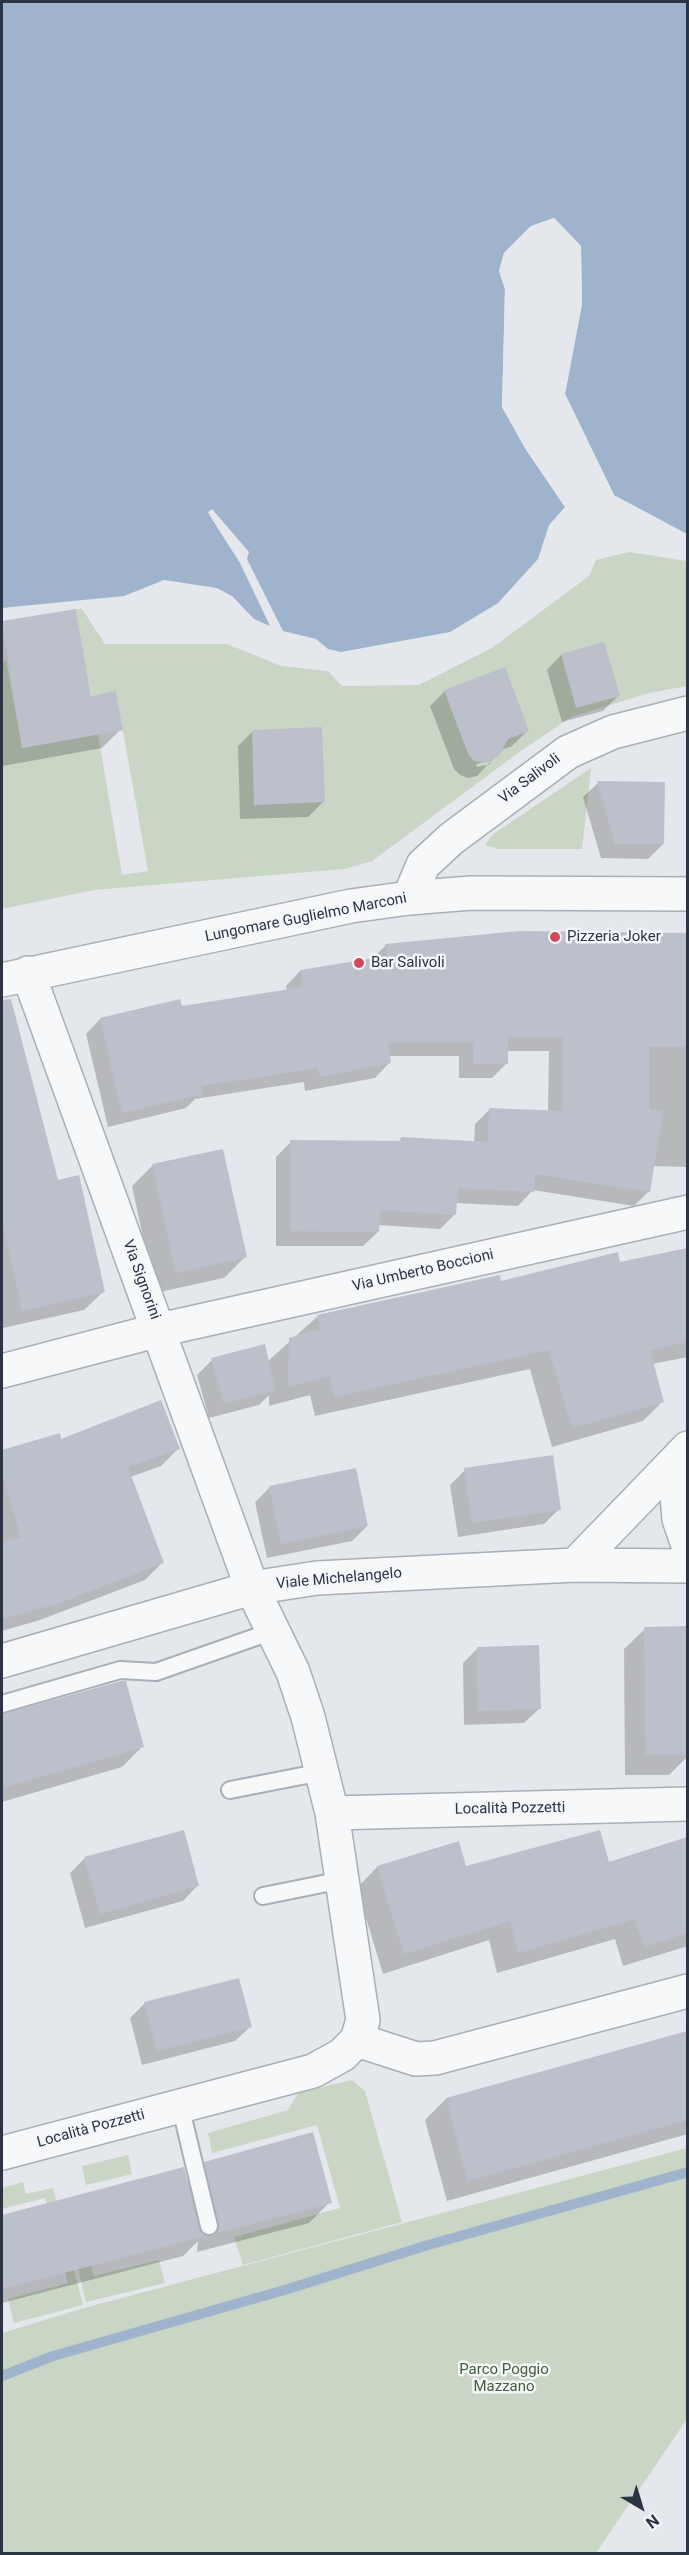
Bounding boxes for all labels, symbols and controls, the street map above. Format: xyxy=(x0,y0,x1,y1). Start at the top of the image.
street label: Via Salivoli xyxy=(496,750,564,808)
street label: Lungomare Guglielmo Marconi xyxy=(204,890,408,946)
place label: Pizzeria Joker xyxy=(567,928,661,946)
marker: Pizzeria Joker xyxy=(548,930,562,944)
place label: Bar Salivoli xyxy=(371,954,445,972)
marker: Bar Salivoli xyxy=(352,956,366,970)
street label: Via Signorini xyxy=(118,1238,164,1322)
street label: Via Umberto Boccioni xyxy=(351,1246,495,1296)
street label: Viale Michelangelo xyxy=(275,1565,403,1593)
street label: Località Pozzetti xyxy=(454,1799,566,1819)
street label: Località Pozzetti xyxy=(35,2106,147,2152)
park label: Parco Poggio Mazzano xyxy=(459,2361,549,2396)
north arrow xyxy=(611,2477,671,2537)
text: N xyxy=(642,2511,663,2533)

